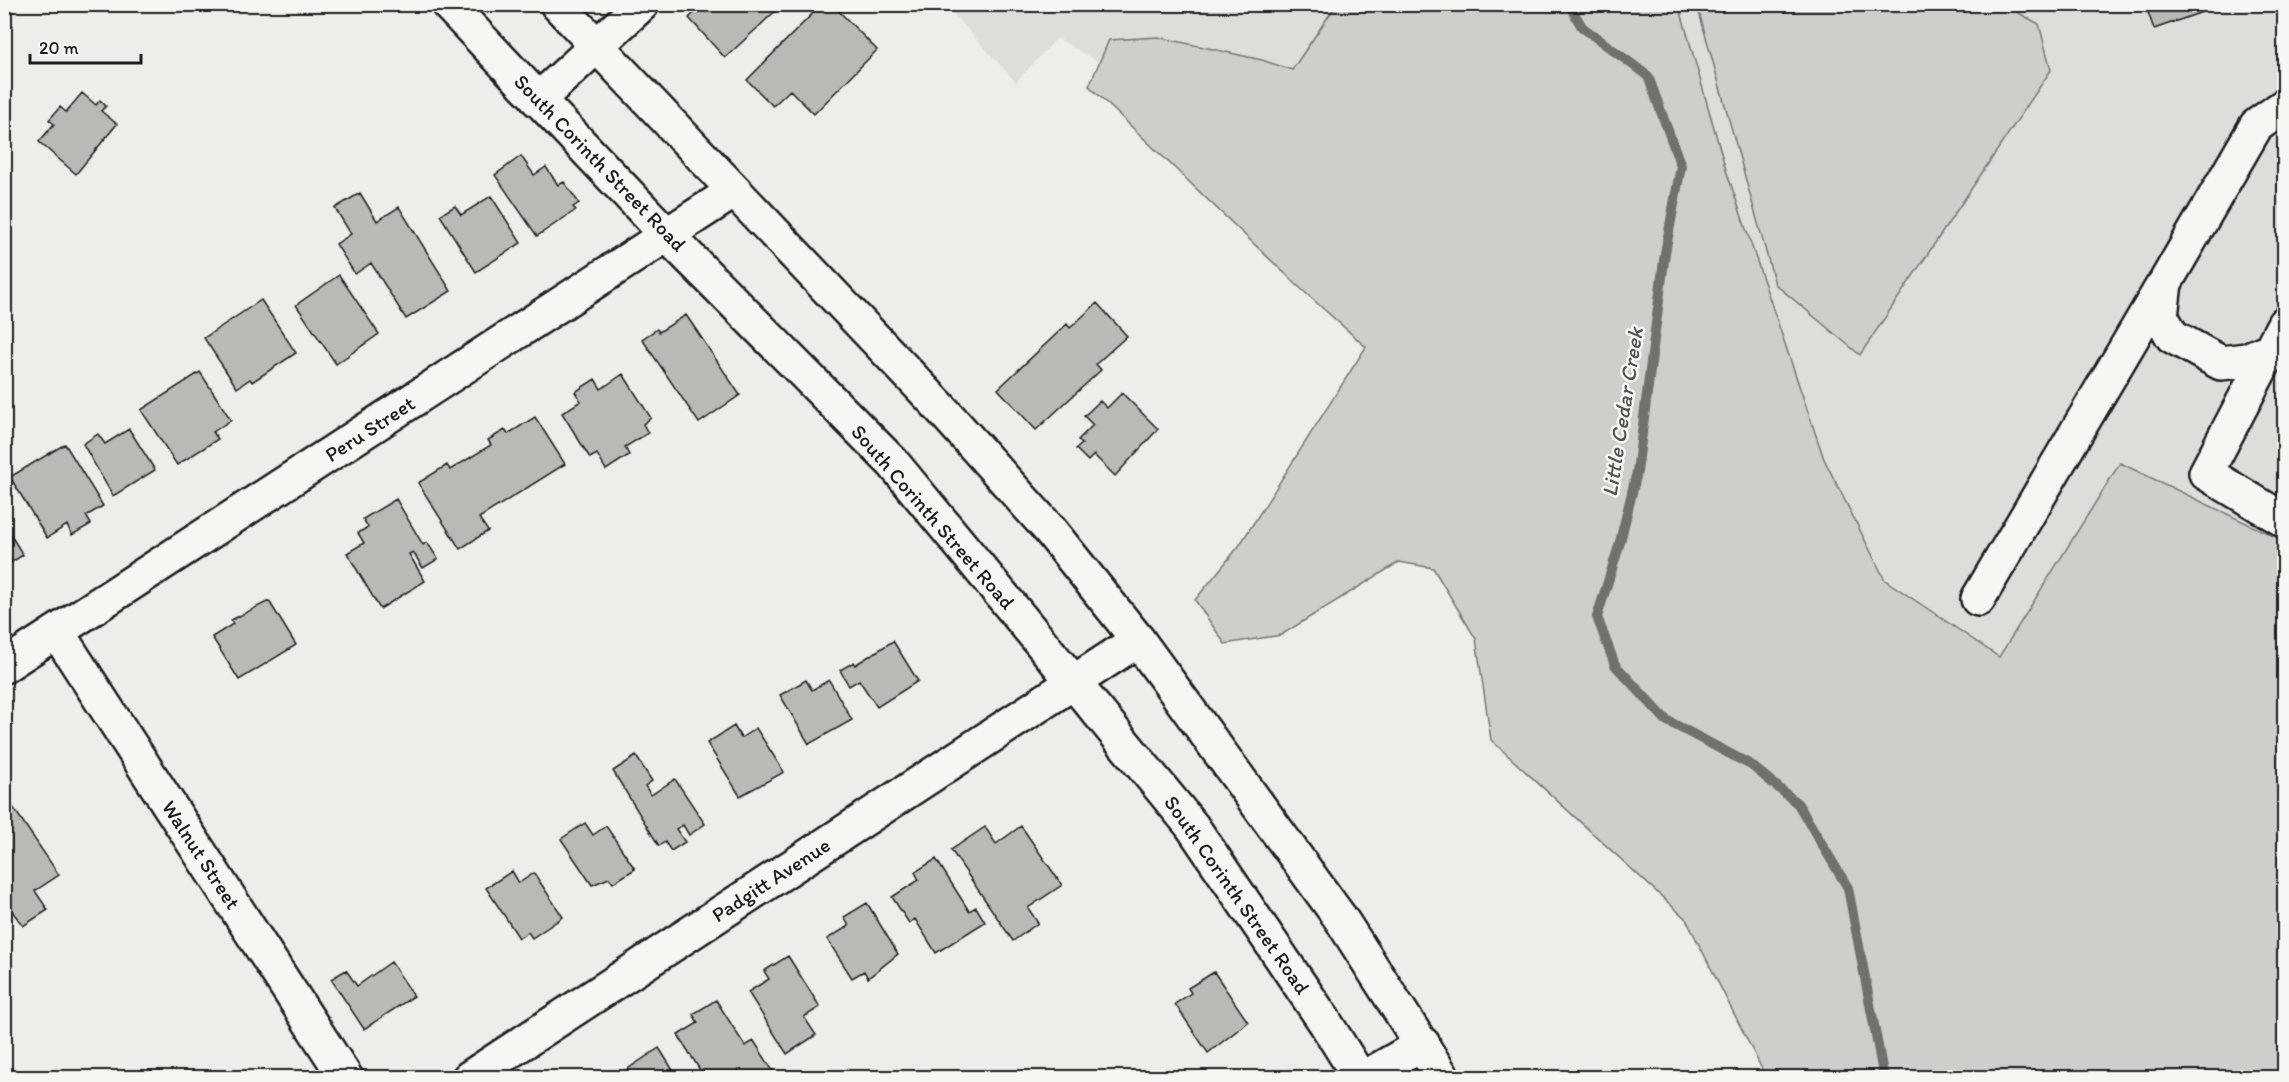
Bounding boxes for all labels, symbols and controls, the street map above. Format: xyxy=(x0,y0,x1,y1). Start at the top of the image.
scale bar xyxy=(30,27,141,65)
text: 20 m xyxy=(39,37,79,59)
street label: South Corinth Street Road xyxy=(509,69,692,257)
water label: Little Cedar Creek xyxy=(1596,324,1649,499)
street label: Peru Street xyxy=(320,390,419,467)
street label: South Corinth Street Road xyxy=(846,419,1021,615)
street label: South Corinth Street Road xyxy=(1159,790,1316,999)
street label: Walnut Street xyxy=(157,795,246,914)
street label: Padgitt Avenue xyxy=(707,832,835,927)

